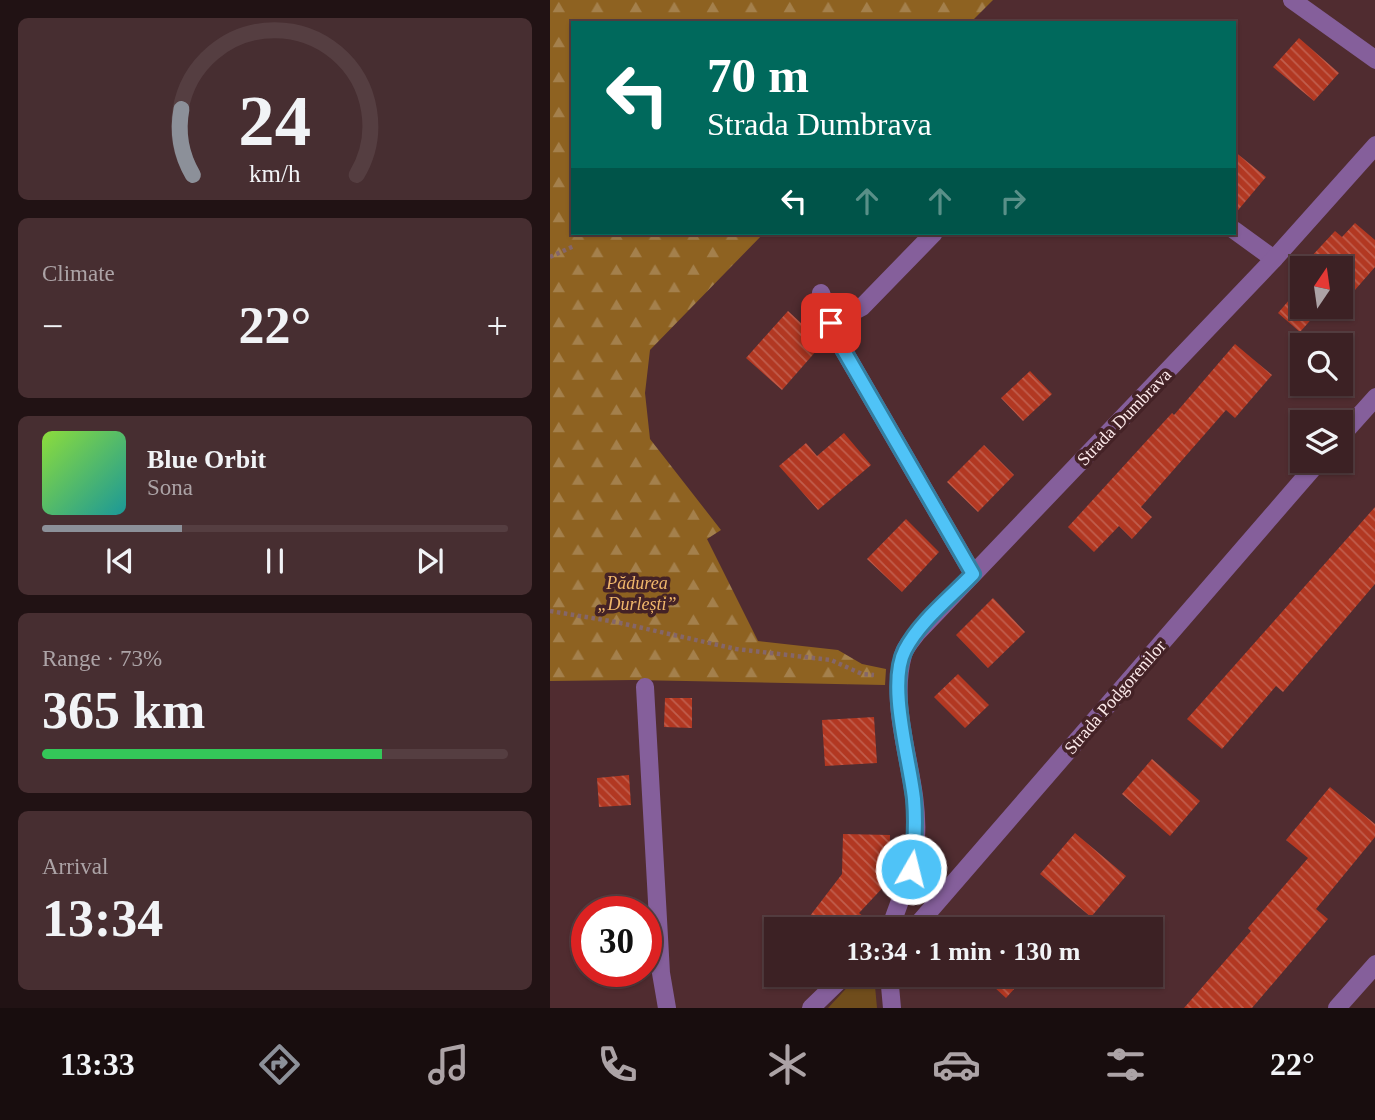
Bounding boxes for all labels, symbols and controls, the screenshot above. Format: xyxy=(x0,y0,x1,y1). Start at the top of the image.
text: 70 m xyxy=(707,48,809,103)
icon: left xyxy=(592,49,683,140)
text: 24 xyxy=(239,80,311,161)
text: Strada Dumbrava xyxy=(707,106,932,142)
text: km/h xyxy=(249,160,301,187)
icon: left xyxy=(775,182,813,220)
icon: ahead xyxy=(848,182,886,220)
icon: ahead xyxy=(921,182,959,220)
icon: right xyxy=(994,182,1032,220)
north arrow xyxy=(1290,256,1353,318)
map controls xyxy=(1290,256,1353,473)
text: Climate xyxy=(42,261,115,286)
pin xyxy=(801,293,861,353)
text: 22° xyxy=(239,297,311,354)
icon: arrive xyxy=(812,304,850,342)
text: − xyxy=(42,305,63,347)
text: + xyxy=(487,305,508,347)
button: search xyxy=(1290,333,1353,396)
street label: Strada Dumbrava xyxy=(1073,365,1175,469)
button: layers xyxy=(1290,410,1353,473)
text: Blue Orbit xyxy=(147,445,266,474)
text: Sona xyxy=(147,475,193,500)
icon: previous xyxy=(101,542,139,580)
icon: pause xyxy=(256,542,294,580)
icon: next xyxy=(411,542,449,580)
park label: Pădurea „Durlești” xyxy=(597,573,677,614)
street label: Strada Podgorenilor xyxy=(1060,636,1170,758)
text: Range · 73% xyxy=(42,646,162,671)
text: 365 km xyxy=(42,682,205,739)
position arrow xyxy=(874,832,948,906)
text: Arrival xyxy=(42,854,108,879)
text: 13:34 xyxy=(42,890,163,947)
speed limit sign: 30 xyxy=(571,896,662,987)
text: 13:34 · 1 min · 130 m xyxy=(847,937,1081,966)
icon: directions xyxy=(255,1040,304,1089)
icon: music xyxy=(424,1040,473,1089)
icon: phone xyxy=(593,1040,642,1089)
icon: climate xyxy=(763,1040,812,1089)
icon: car xyxy=(932,1040,981,1089)
icon: filters xyxy=(1101,1040,1150,1089)
text: 13:33 xyxy=(60,1046,135,1082)
text: 22° xyxy=(1270,1046,1315,1082)

